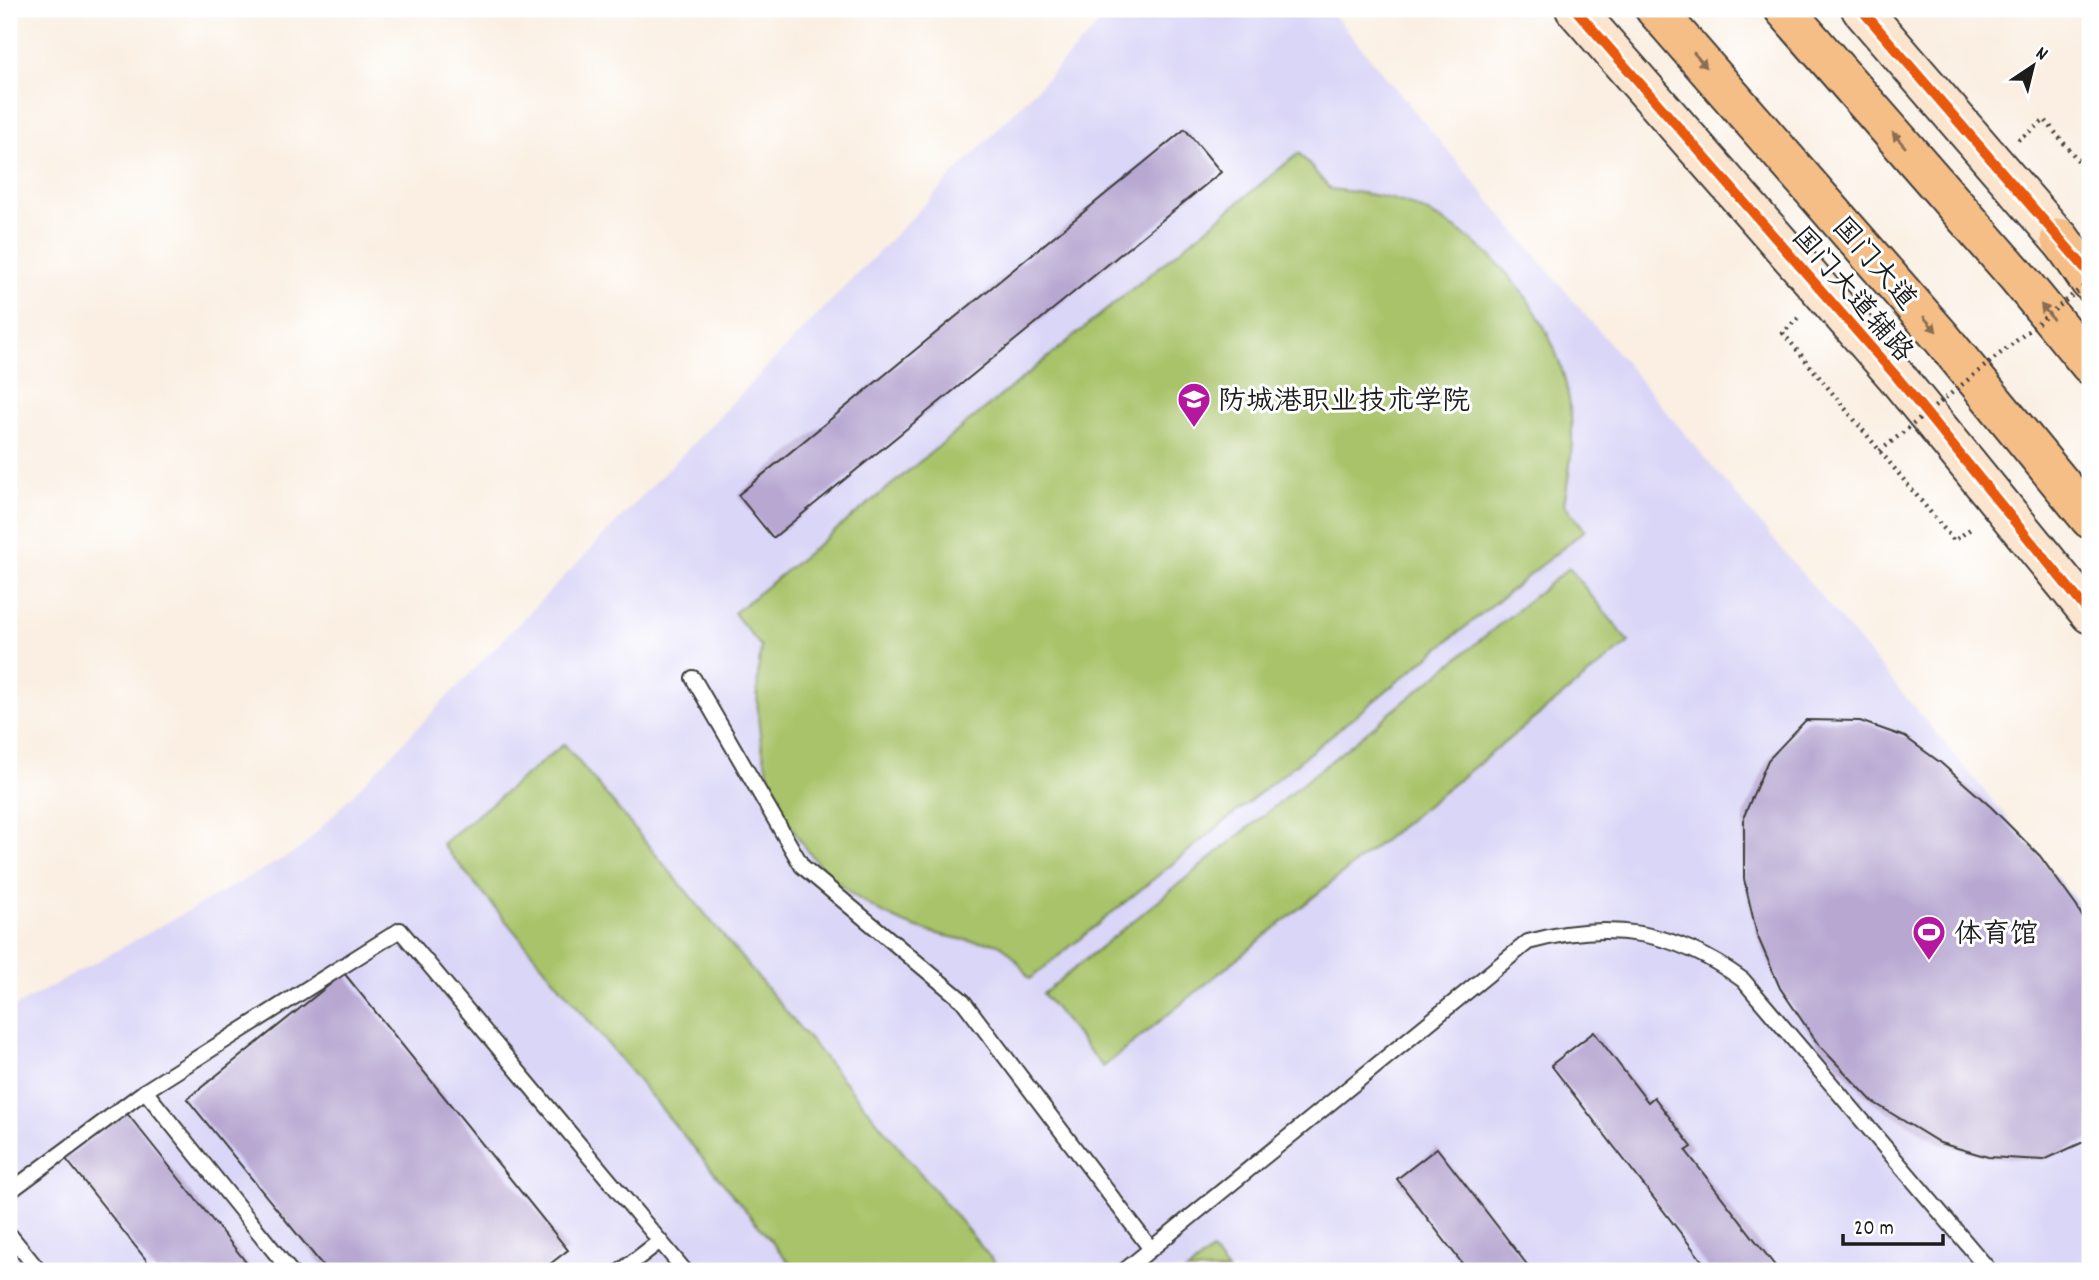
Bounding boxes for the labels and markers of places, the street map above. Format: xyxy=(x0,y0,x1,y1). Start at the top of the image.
school or university icon: 防城港职业技术学院 xyxy=(1175,380,1213,429)
place label: 防城港职业技术学院 xyxy=(1218,384,1470,424)
sports icon: 体育馆 xyxy=(1910,913,1948,962)
place label: 体育馆 xyxy=(1954,917,2038,957)

